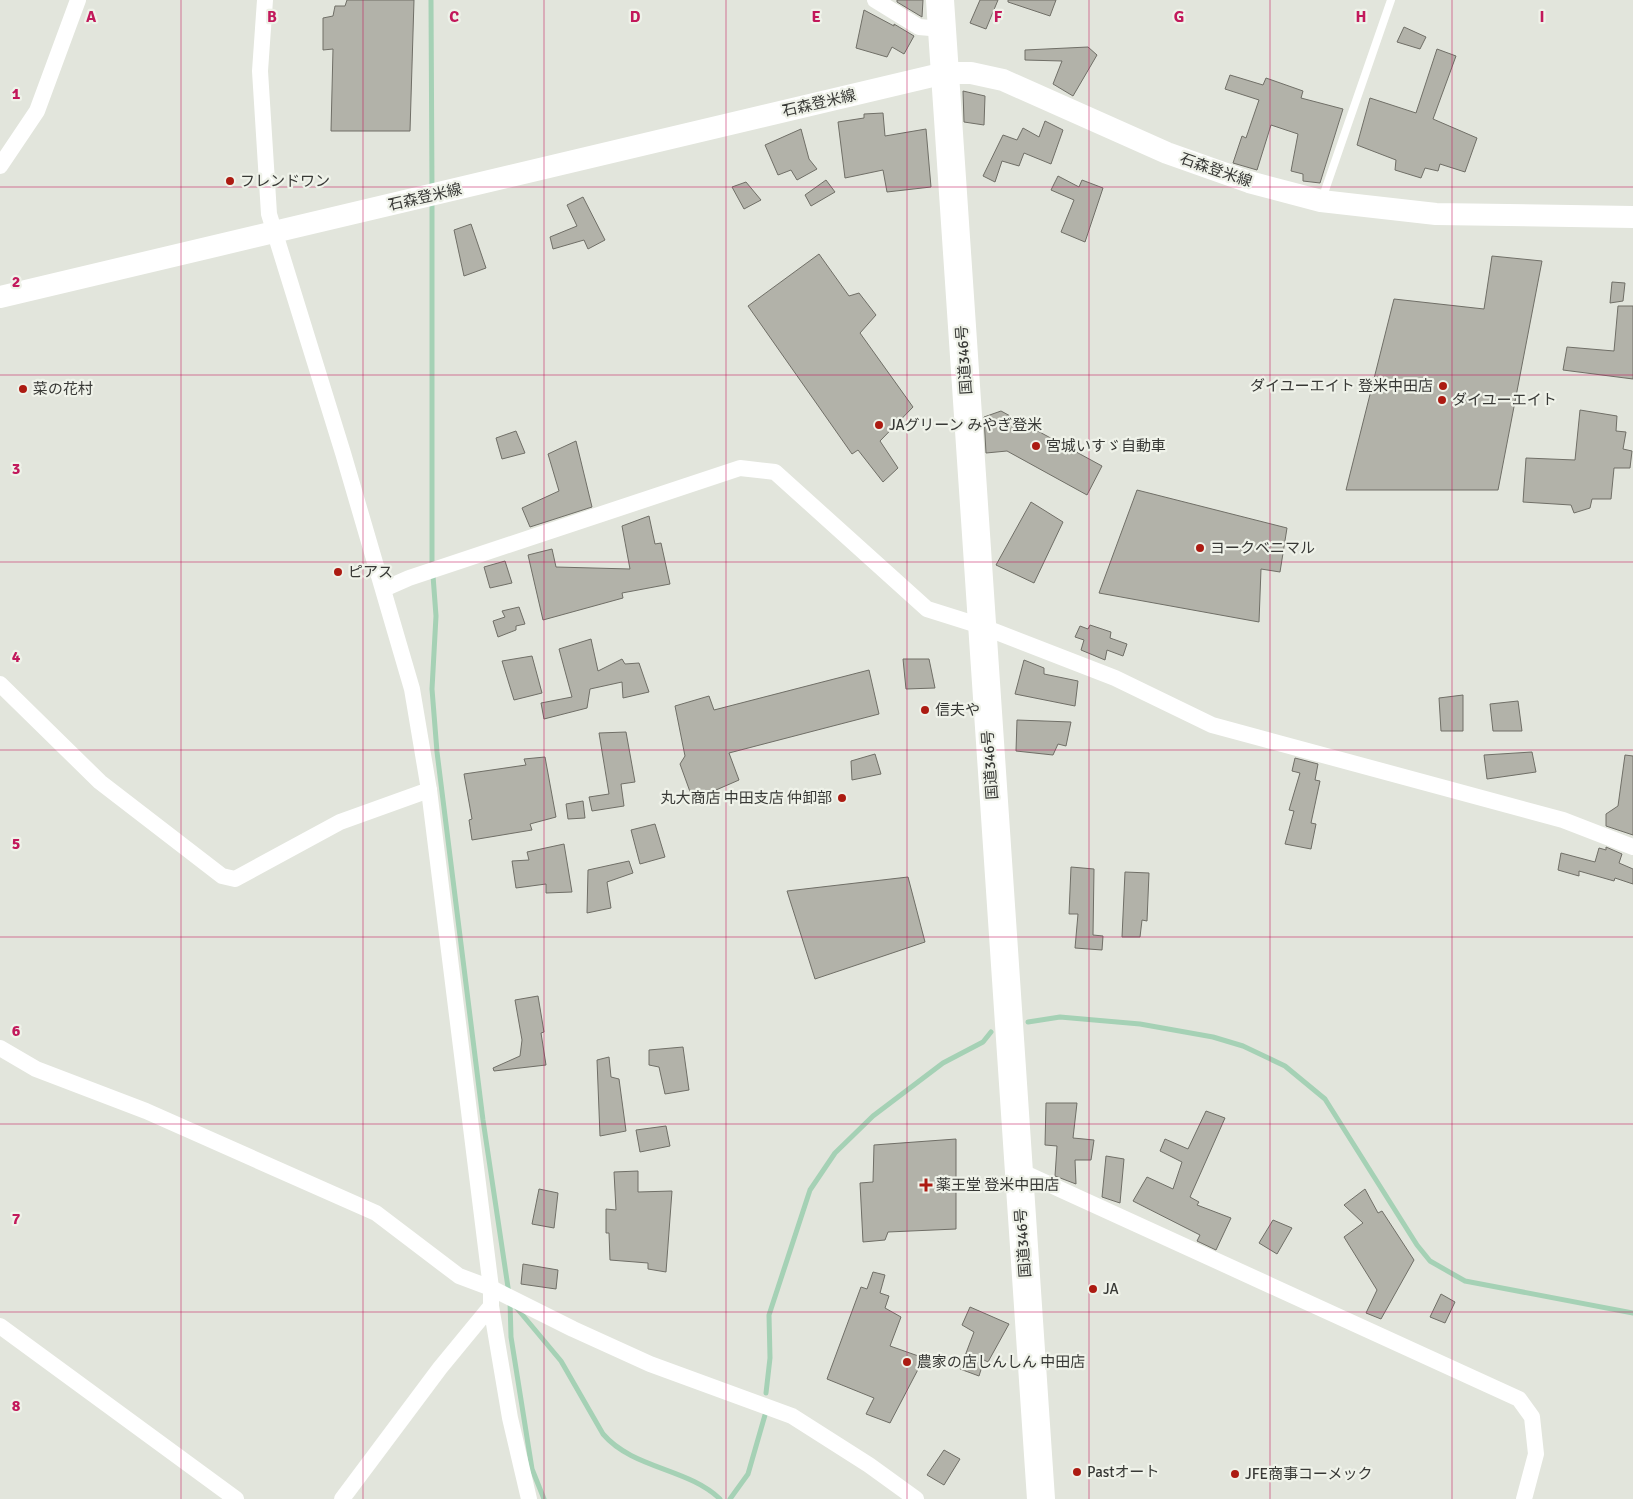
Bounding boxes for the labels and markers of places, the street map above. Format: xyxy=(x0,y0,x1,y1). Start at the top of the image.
place label: フレンドワン xyxy=(240,172,330,190)
marker: フレンドワン xyxy=(224,175,236,187)
place label: ダイユーエイト 登米中田店 xyxy=(1250,377,1433,395)
place label: 菜の花村 xyxy=(33,380,93,398)
marker: ダイユーエイト 登米中田店 xyxy=(1437,380,1449,392)
marker: 菜の花村 xyxy=(17,383,29,395)
place label: ダイユーエイト xyxy=(1452,391,1557,409)
marker: ダイユーエイト xyxy=(1436,394,1448,406)
place label: JAグリーン みやぎ登米 xyxy=(889,416,1042,434)
marker: JAグリーン みやぎ登米 xyxy=(873,419,885,431)
place label: 宮城いすゞ自動車 xyxy=(1046,437,1166,455)
marker: 宮城いすゞ自動車 xyxy=(1030,440,1042,452)
place label: ヨークベニマル xyxy=(1210,539,1315,557)
marker: ヨークベニマル xyxy=(1194,542,1206,554)
place label: ピアス xyxy=(348,563,393,581)
marker: ピアス xyxy=(332,566,344,578)
place label: 信夫や xyxy=(935,701,980,719)
marker: 信夫や xyxy=(919,704,931,716)
place label: 丸大商店 中田支店 仲卸部 xyxy=(660,789,832,807)
marker: 丸大商店 中田支店 仲卸部 xyxy=(836,792,848,804)
place label: 薬王堂 登米中田店 xyxy=(936,1176,1059,1194)
marker: 薬王堂 登米中田店 xyxy=(920,1179,932,1191)
place label: JA xyxy=(1103,1280,1119,1298)
marker: JA xyxy=(1087,1283,1099,1295)
place label: 農家の店しんしん 中田店 xyxy=(917,1353,1085,1371)
marker: 農家の店しんしん 中田店 xyxy=(901,1356,913,1368)
place label: Pastオート xyxy=(1087,1463,1160,1481)
place label: JFE商事コーメック xyxy=(1245,1465,1372,1483)
marker: Pastオート xyxy=(1071,1466,1083,1478)
marker: JFE商事コーメック xyxy=(1229,1468,1241,1480)

